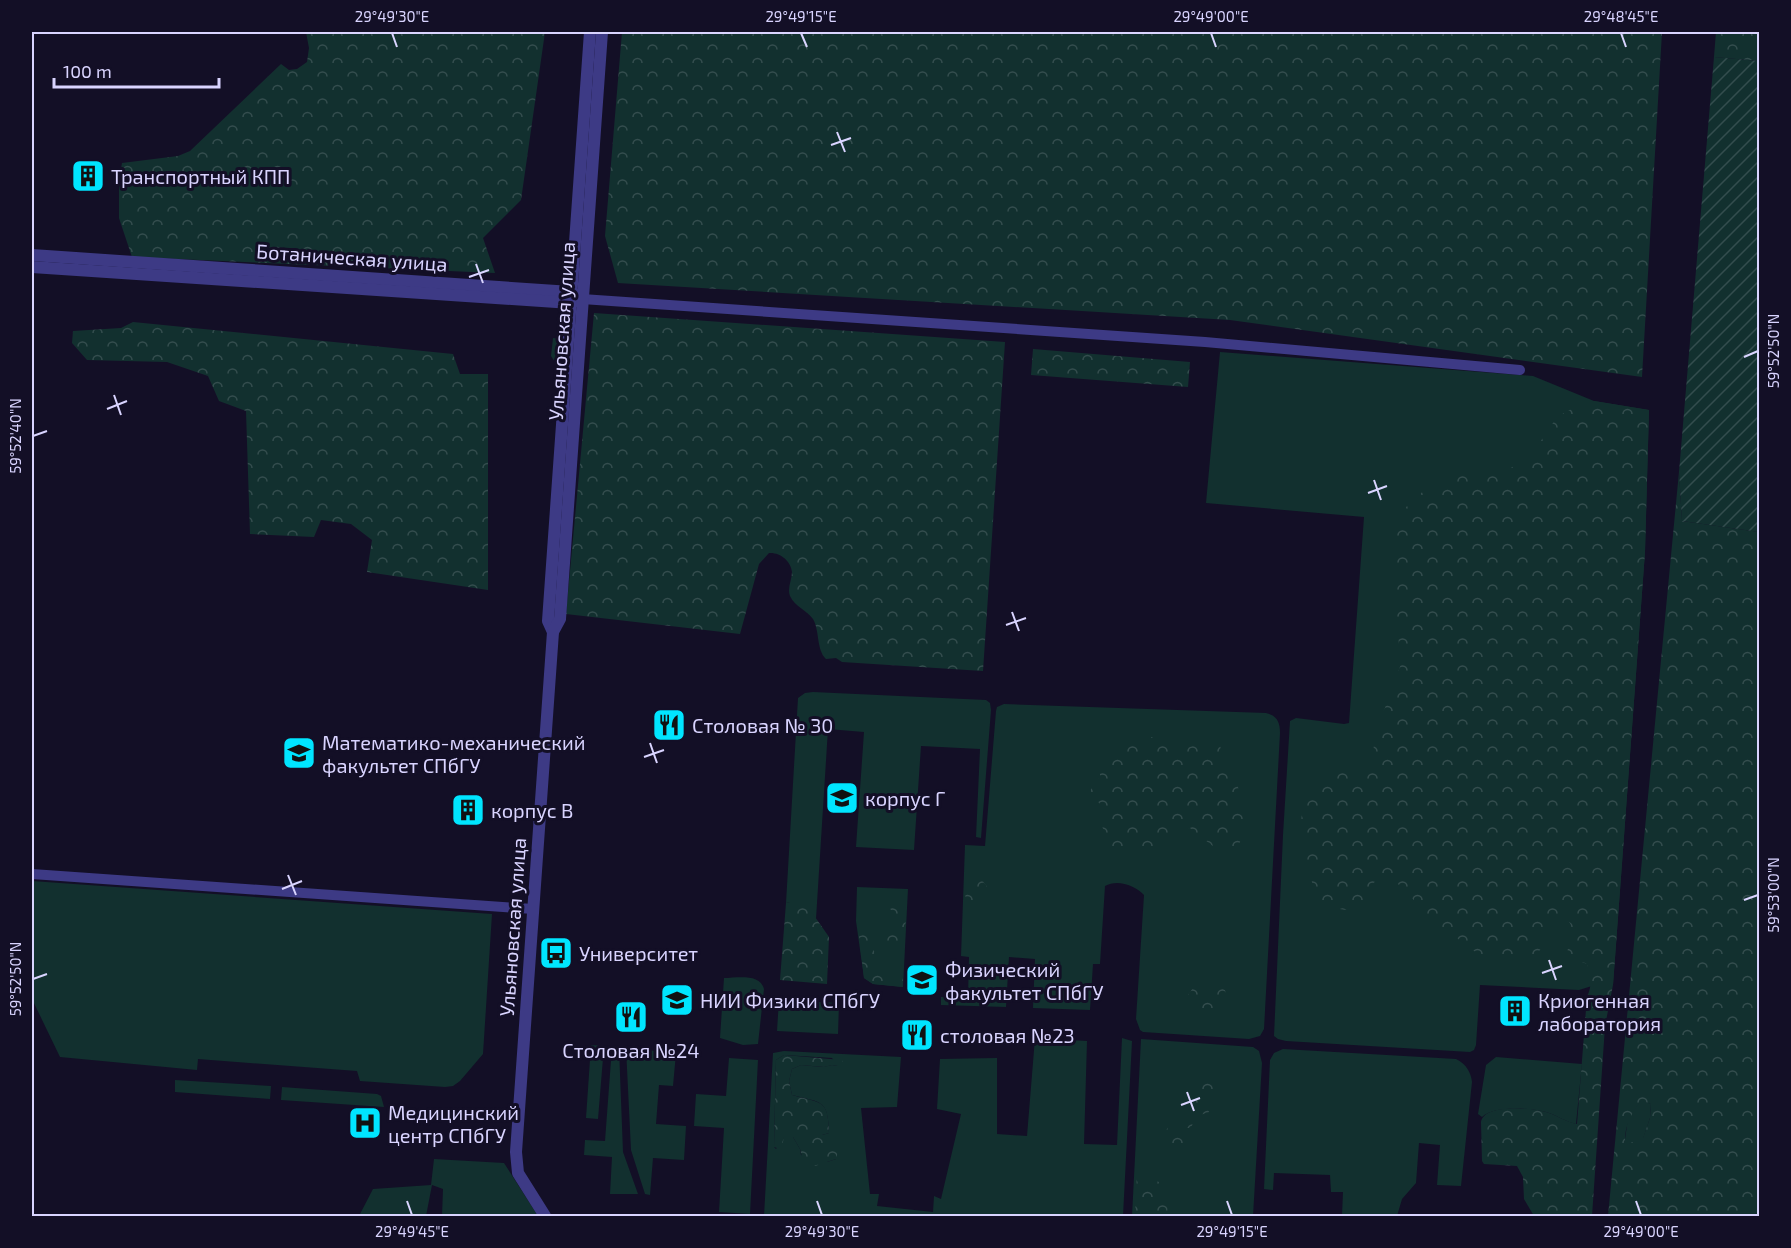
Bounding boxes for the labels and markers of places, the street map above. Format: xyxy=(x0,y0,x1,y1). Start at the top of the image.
building icon: Транспортный КПП xyxy=(70,158,106,194)
place label: Транспортный КПП xyxy=(111,164,290,188)
restaurant icon: Столовая № 30 xyxy=(651,707,687,743)
place label: Столовая № 30 xyxy=(692,713,833,737)
place label: Математико-механический факультет СПбГУ xyxy=(322,730,586,778)
school or university icon: Математико-механический факультет СПбГУ xyxy=(281,735,317,771)
school or university icon: корпус Г xyxy=(824,780,860,816)
place label: корпус Г xyxy=(865,786,945,811)
building icon: корпус В xyxy=(450,792,486,828)
place label: корпус В xyxy=(491,798,573,823)
bus stop icon: Университет xyxy=(538,935,574,971)
place label: Университет xyxy=(579,941,698,965)
place label: Физический факультет СПбГУ xyxy=(945,957,1104,1005)
school or university icon: Физический факультет СПбГУ xyxy=(904,962,940,998)
school or university icon: НИИ Физики СПбГУ xyxy=(659,982,695,1018)
place label: НИИ Физики СПбГУ xyxy=(700,988,881,1012)
place label: Криогенная лаборатория xyxy=(1538,988,1661,1035)
building icon: Криогенная лаборатория xyxy=(1497,993,1533,1029)
restaurant icon: Столовая №24 xyxy=(613,999,649,1035)
restaurant icon: столовая №23 xyxy=(899,1017,935,1053)
place label: столовая №23 xyxy=(940,1023,1075,1047)
place label: Столовая №24 xyxy=(562,1038,700,1062)
place label: Медицинский центр СПбГУ xyxy=(388,1100,519,1147)
hospital icon: Медицинский центр СПбГУ xyxy=(347,1105,383,1141)

